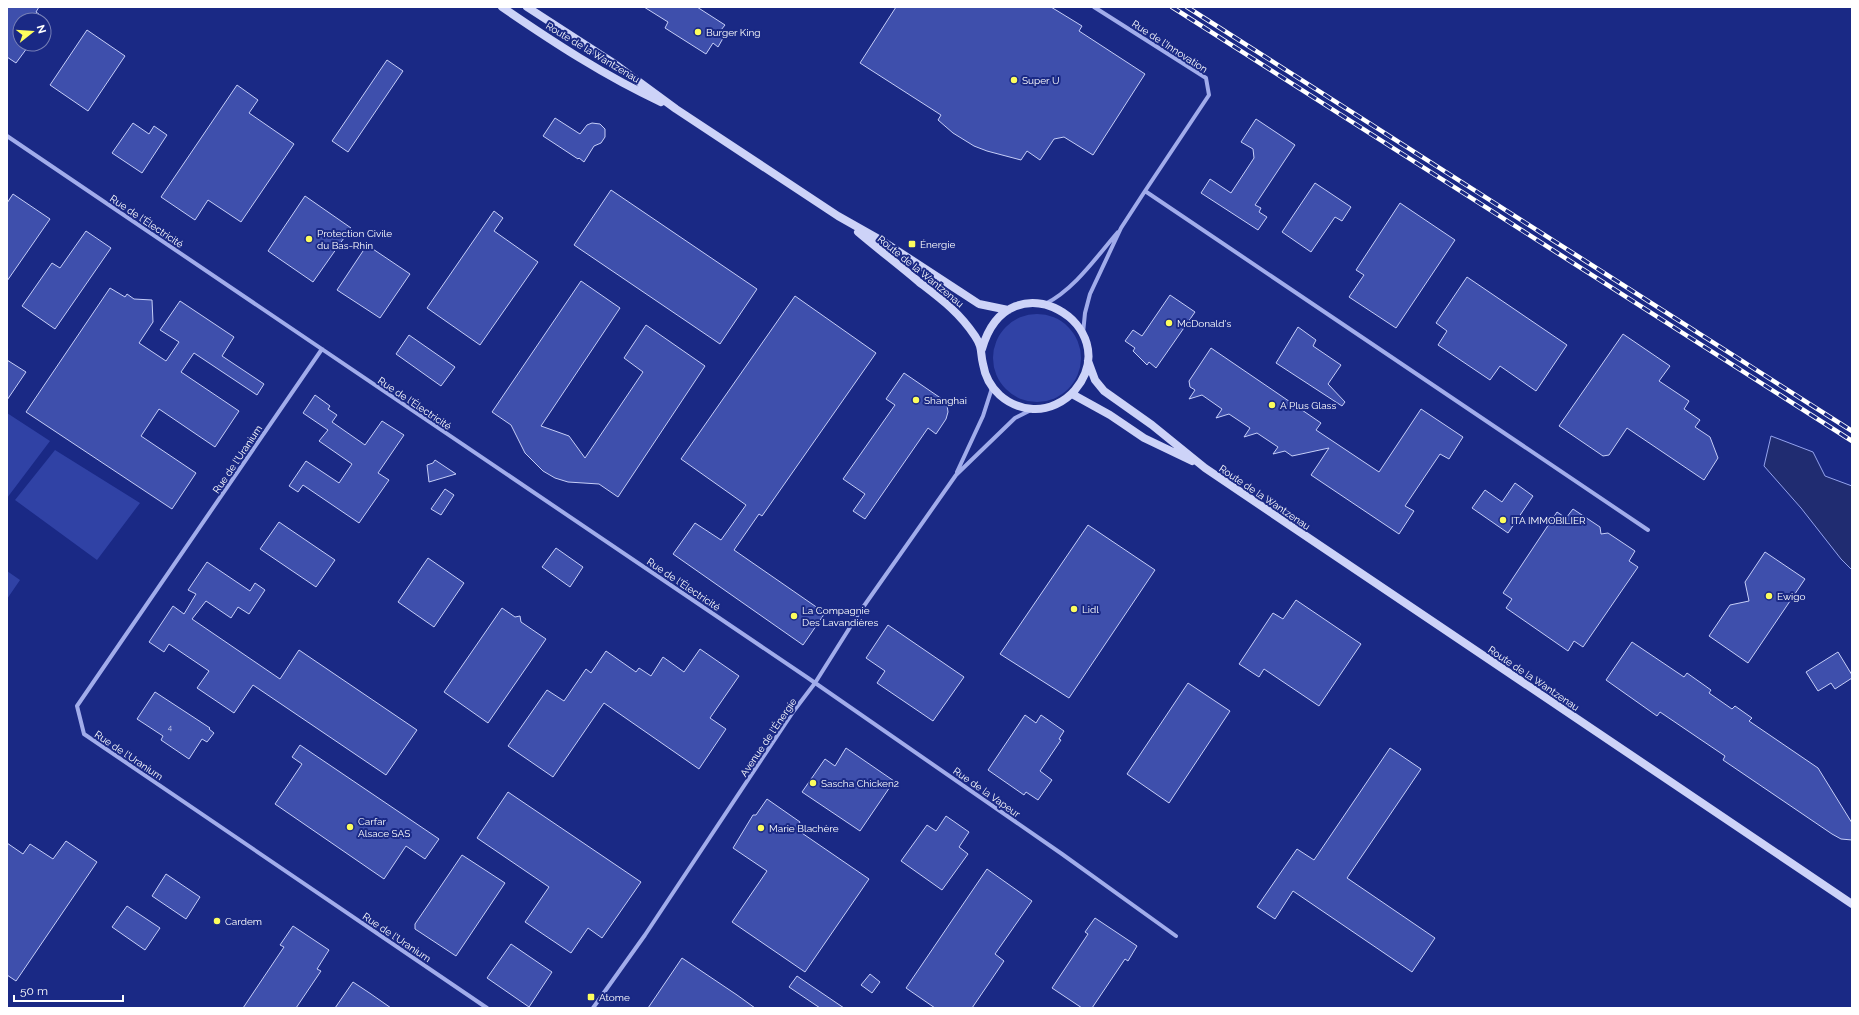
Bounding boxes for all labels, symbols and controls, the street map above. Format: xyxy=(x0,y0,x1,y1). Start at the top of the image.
north arrow xyxy=(12,12,52,52)
street label: Rue de l'Innovation xyxy=(1130,18,1210,75)
street label: Route de la Wantzenau xyxy=(544,20,642,85)
text: N xyxy=(34,23,49,35)
marker: Burger King xyxy=(693,27,703,37)
place label: Burger King xyxy=(706,27,760,38)
marker: Super U xyxy=(1009,75,1019,85)
place label: Super U xyxy=(1022,75,1059,86)
street label: Rue de l'Électricité xyxy=(108,193,186,250)
place label: Protection Civile du Bas-Rhin xyxy=(317,228,392,251)
street label: Route de la Wantzenau xyxy=(876,233,966,309)
marker: Protection Civile du Bas-Rhin xyxy=(304,234,314,244)
marker: Énergie xyxy=(907,239,917,249)
place label: Énergie xyxy=(920,239,955,250)
marker: McDonald's xyxy=(1164,318,1174,328)
place label: McDonald's xyxy=(1177,318,1231,329)
street label: Rue de l'Électricité xyxy=(376,375,454,432)
marker: Shanghai xyxy=(911,395,921,405)
place label: Shanghai xyxy=(924,395,967,406)
marker: A Plus Glass xyxy=(1267,400,1277,410)
place label: A Plus Glass xyxy=(1280,400,1336,411)
street label: Rue de l'Uranium xyxy=(211,423,264,495)
street label: Route de la Wantzenau xyxy=(1217,463,1312,532)
marker: ITA IMMOBILIER xyxy=(1498,515,1508,525)
place label: ITA IMMOBILIER xyxy=(1511,515,1586,526)
street label: Rue de l'Électricité xyxy=(645,556,723,613)
marker: Ewigo xyxy=(1764,591,1774,601)
place label: Ewigo xyxy=(1777,591,1805,602)
marker: Lidl xyxy=(1069,604,1079,614)
place label: Lidl xyxy=(1082,604,1099,615)
place label: La Compagnie Des Lavandières xyxy=(802,605,878,628)
marker: La Compagnie Des Lavandières xyxy=(789,611,799,621)
street label: Route de la Wantzenau xyxy=(1486,644,1581,713)
street label: Avenue de l'Énergie xyxy=(738,696,799,779)
house number: 4 xyxy=(168,722,173,732)
street label: Rue de l'Uranium xyxy=(93,729,165,782)
street label: Rue de la Vapeur xyxy=(951,765,1023,820)
marker: Sascha Chicken2 xyxy=(808,778,818,788)
place label: Sascha Chicken2 xyxy=(821,778,899,789)
place label: Carfar Alsace SAS xyxy=(358,816,410,839)
marker: Carfar Alsace SAS xyxy=(345,822,355,832)
marker: Marie Blachère xyxy=(756,823,766,833)
place label: Marie Blachère xyxy=(769,823,839,834)
street label: Rue de l'Uranium xyxy=(361,911,433,964)
marker: Cardem xyxy=(212,916,222,926)
place label: Cardem xyxy=(225,916,262,927)
scale bar xyxy=(14,977,123,1003)
text: 50 m xyxy=(20,984,48,998)
marker: Atome xyxy=(586,992,596,1002)
place label: Atome xyxy=(599,992,630,1003)

